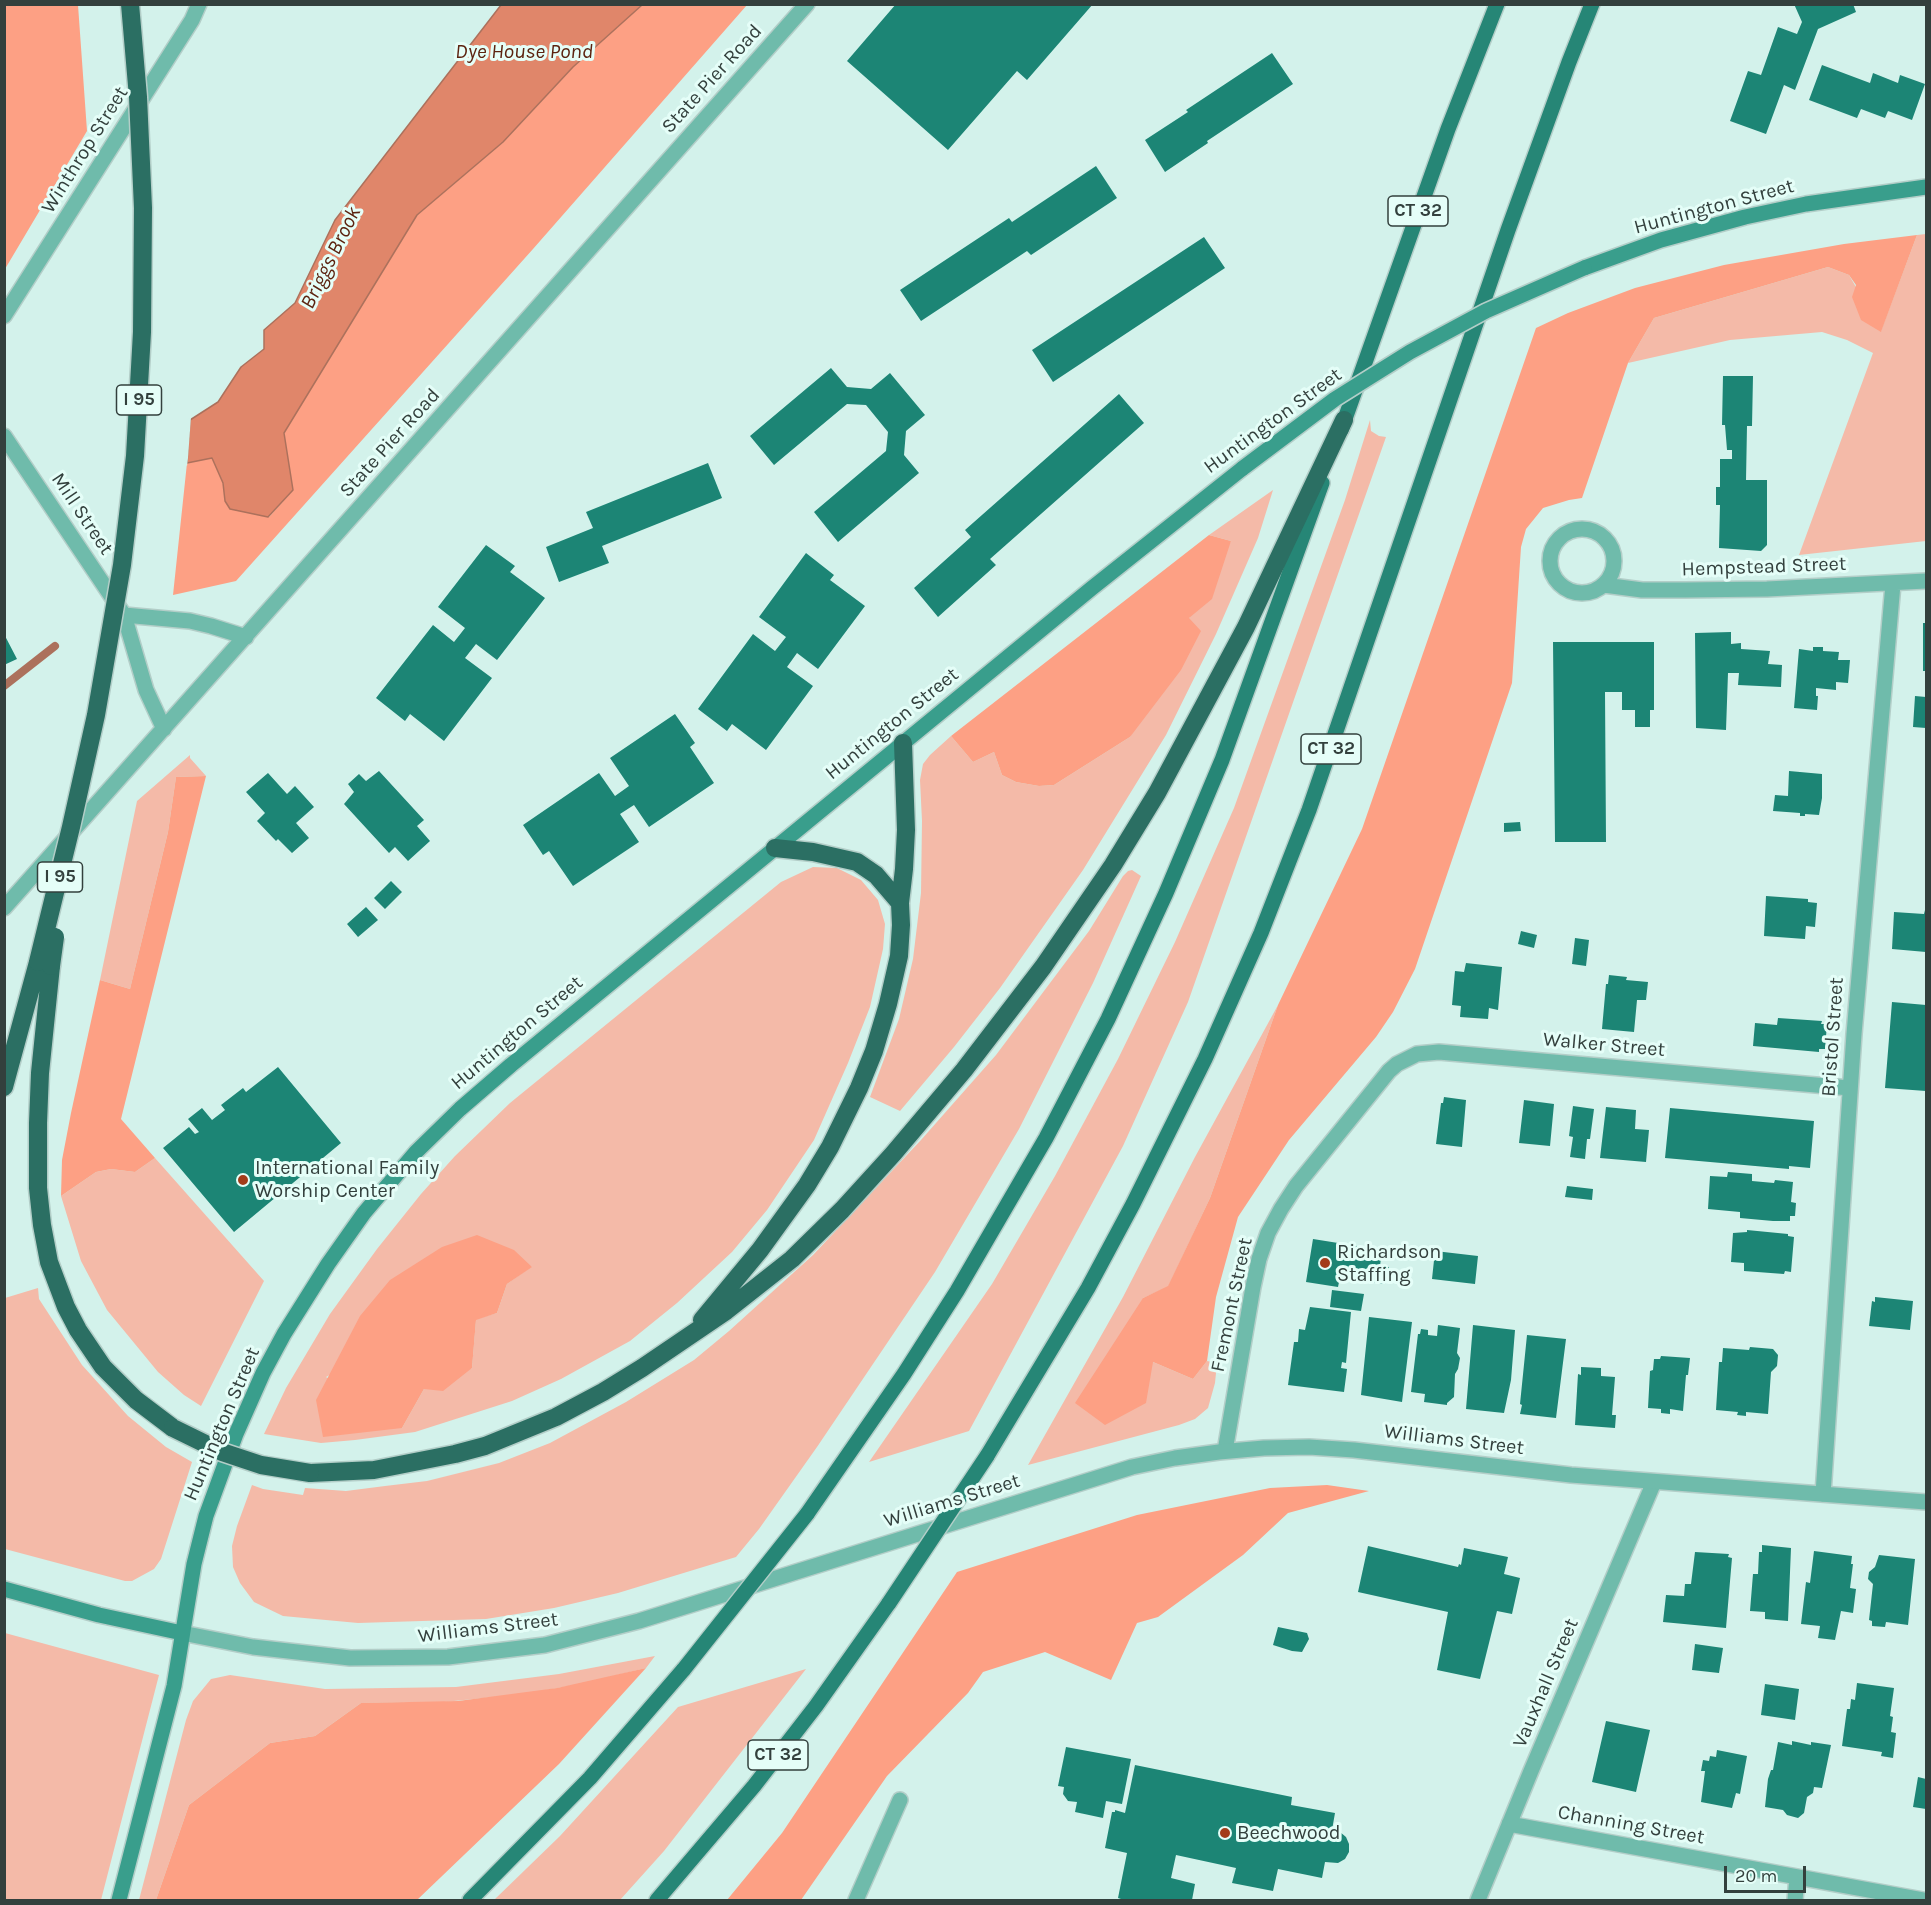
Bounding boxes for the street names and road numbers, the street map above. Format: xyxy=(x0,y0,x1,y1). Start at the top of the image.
street label: State Pier Road xyxy=(657,20,767,138)
street label: Winthrop Street xyxy=(36,82,134,218)
street label: Huntington Street xyxy=(1631,174,1797,240)
road number: CT 32 xyxy=(1388,196,1448,226)
street label: Huntington Street xyxy=(1199,363,1347,479)
street label: State Pier Road xyxy=(335,384,445,502)
road number: I 95 xyxy=(116,385,162,415)
street label: Mill Street xyxy=(46,468,118,560)
street label: Hempstead Street xyxy=(1681,552,1847,582)
street label: Huntington Street xyxy=(821,663,963,785)
road number: CT 32 xyxy=(1301,734,1361,764)
road number: I 95 xyxy=(38,862,82,892)
street label: Huntington Street xyxy=(446,971,588,1095)
street label: Bristol Street xyxy=(1817,976,1849,1098)
street label: Walker Street xyxy=(1542,1028,1666,1062)
street label: Fremont Street xyxy=(1206,1236,1258,1374)
street label: Huntington Street xyxy=(179,1344,265,1504)
street label: Williams Street xyxy=(1383,1420,1525,1460)
street label: Williams Street xyxy=(881,1469,1023,1533)
street label: Williams Street xyxy=(417,1608,559,1648)
street label: Vauxhall Street xyxy=(1508,1615,1584,1751)
road number: CT 32 xyxy=(748,1740,808,1770)
street label: Channing Street xyxy=(1556,1800,1706,1850)

